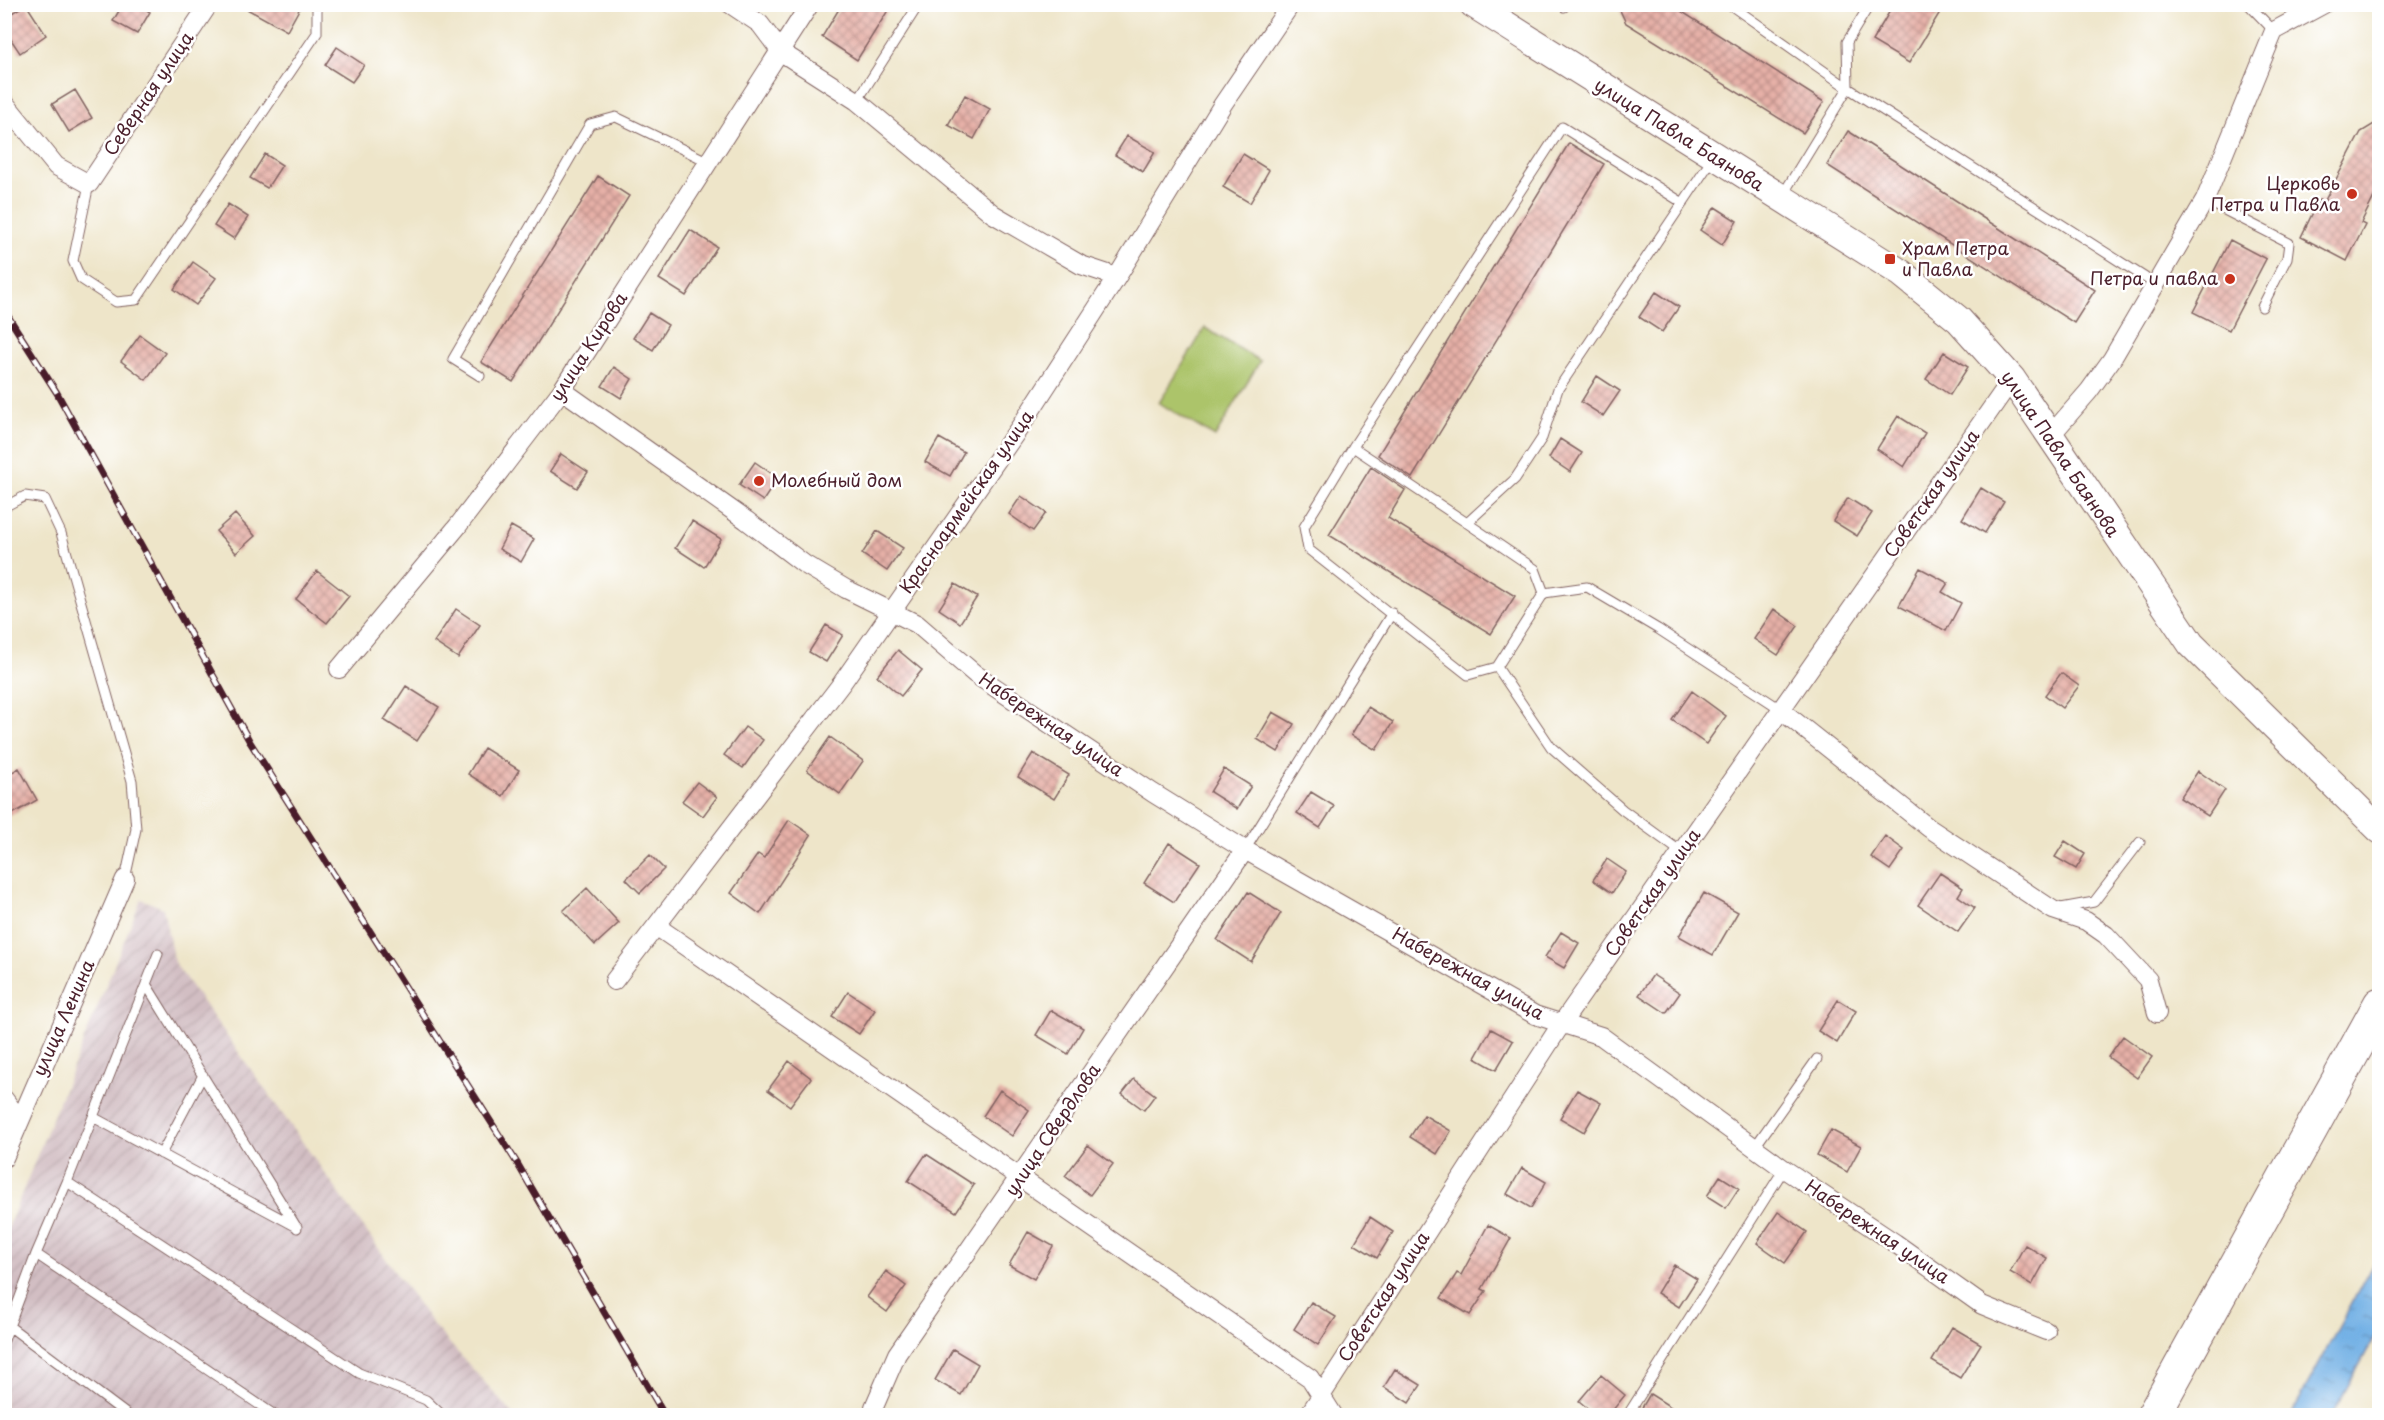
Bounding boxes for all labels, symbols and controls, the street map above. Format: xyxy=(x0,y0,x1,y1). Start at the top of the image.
street label: Северная улица xyxy=(96,25,200,161)
street label: улица Павла Баянова xyxy=(1590,70,1771,197)
place label: Церковь Петра и Павла xyxy=(2211,169,2341,217)
marker: Церковь Петра и Павла xyxy=(2345,187,2359,201)
place label: Храм Петра и Павла xyxy=(1902,234,2009,282)
marker: Храм Петра и Павла xyxy=(1883,252,1897,266)
place label: Петра и павла xyxy=(2090,264,2219,291)
marker: Петра и павла xyxy=(2223,272,2237,286)
street label: улица Кирова xyxy=(542,286,634,406)
street label: улица Павла Баянова xyxy=(1995,364,2128,543)
street label: Красноармейская улица xyxy=(892,403,1040,598)
street label: Советская улица xyxy=(1876,423,1986,563)
place label: Молебный дом xyxy=(771,466,902,493)
marker: Молебный дом xyxy=(752,474,766,488)
street label: Набережная улица xyxy=(974,665,1130,783)
street label: Советская улица xyxy=(1597,822,1707,962)
street label: Набережная улица xyxy=(1388,920,1550,1026)
street label: улица Ленина xyxy=(25,954,101,1080)
street label: улица Свердлова xyxy=(997,1057,1107,1201)
street label: Набережная улица xyxy=(1800,1172,1956,1290)
street label: Советская улица xyxy=(1330,1225,1436,1367)

